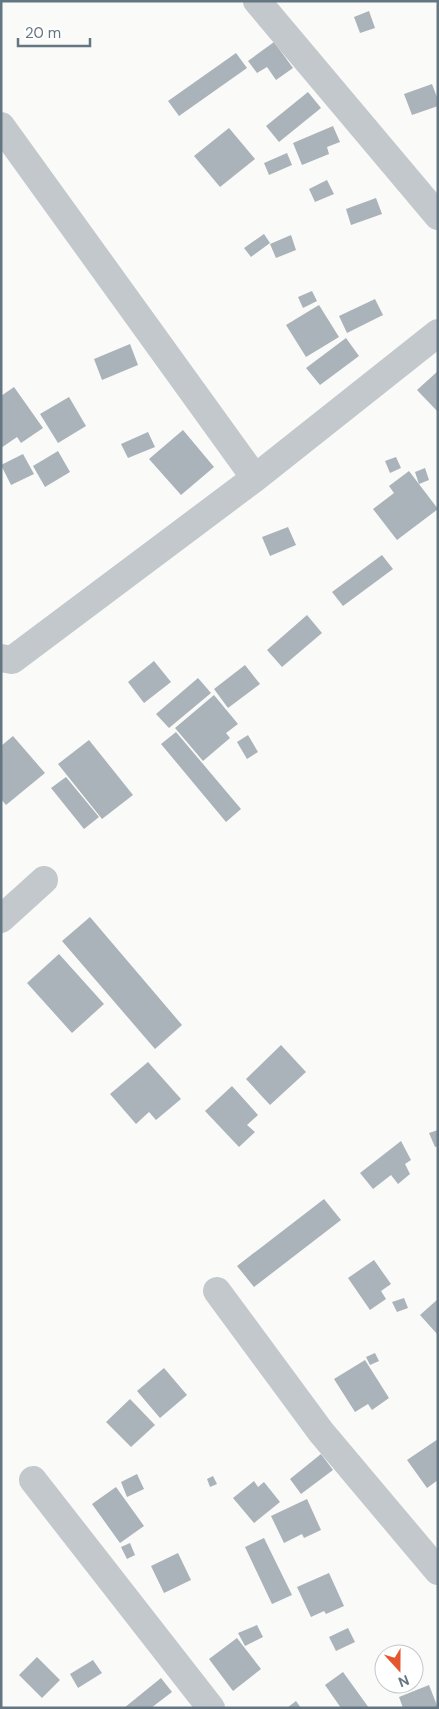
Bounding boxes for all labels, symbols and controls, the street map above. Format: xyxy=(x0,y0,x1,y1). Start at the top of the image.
scale bar xyxy=(18,15,90,47)
text: 20 m xyxy=(25,23,61,43)
north arrow xyxy=(374,1644,424,1694)
text: N xyxy=(396,1671,412,1691)

